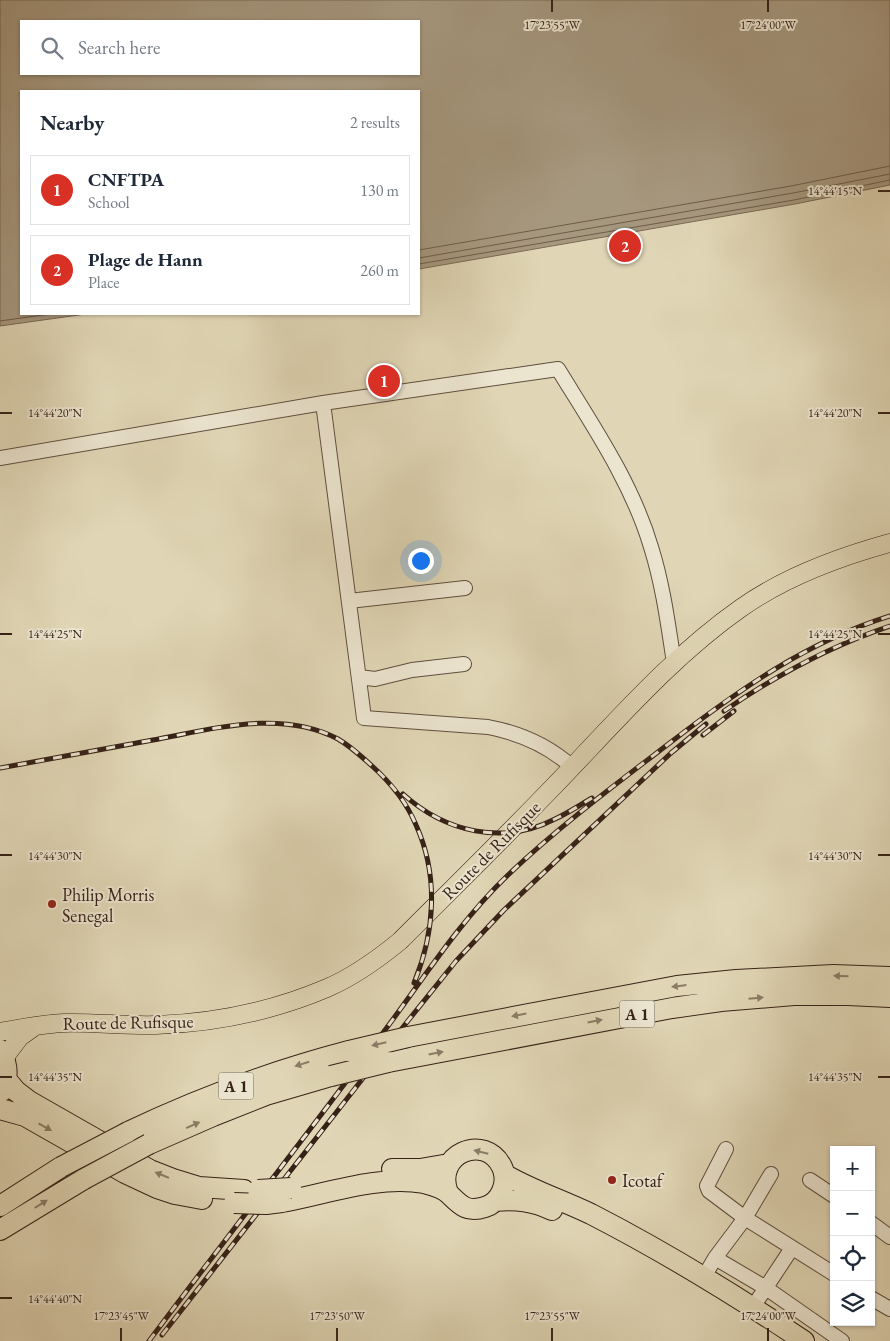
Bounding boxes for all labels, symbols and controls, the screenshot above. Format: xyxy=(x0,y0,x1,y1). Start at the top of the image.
text: 17°23'55"W xyxy=(524,17,581,33)
text: 17°24'00"W xyxy=(740,17,797,33)
search box xyxy=(20,20,420,75)
icon: search xyxy=(38,34,66,62)
text: Search here xyxy=(78,35,160,60)
text: Nearby xyxy=(40,109,104,136)
text: 2 results xyxy=(350,112,400,133)
text: CNFTPA xyxy=(88,167,164,192)
text: 1 xyxy=(53,180,61,201)
text: 130 m xyxy=(360,180,399,201)
text: 14°44'15"N xyxy=(808,183,862,199)
text: School xyxy=(88,192,130,213)
pin: 2 xyxy=(609,227,641,265)
text: Plage de Hann xyxy=(88,247,203,272)
text: 2 xyxy=(53,260,61,281)
text: 260 m xyxy=(360,260,399,281)
text: Place xyxy=(88,272,120,293)
pin: 1 xyxy=(368,362,400,400)
text: 14°44'20"N xyxy=(28,405,82,421)
text: 14°44'20"N xyxy=(808,405,862,421)
your location xyxy=(408,548,434,574)
text: 14°44'25"N xyxy=(28,626,82,642)
text: 14°44'25"N xyxy=(808,626,862,642)
street label: Route de Rufisque xyxy=(437,796,545,904)
text: 14°44'30"N xyxy=(28,848,82,864)
text: 14°44'30"N xyxy=(808,848,862,864)
place label: Philip Morris Senegal xyxy=(62,883,154,927)
marker: Philip Morris Senegal xyxy=(46,898,58,910)
one-way arrow xyxy=(833,971,849,979)
one-way arrow xyxy=(671,982,687,990)
one-way arrow xyxy=(748,994,764,1002)
road number: A 1 xyxy=(620,1001,654,1028)
street label: Route de Rufisque xyxy=(63,1009,193,1035)
one-way arrow xyxy=(512,1011,527,1019)
one-way arrow xyxy=(588,1017,604,1025)
one-way arrow xyxy=(371,1040,386,1048)
one-way arrow xyxy=(428,1048,444,1056)
one-way arrow xyxy=(295,1060,310,1068)
text: 14°44'35"N xyxy=(28,1069,82,1085)
text: 14°44'35"N xyxy=(808,1069,862,1085)
road number: A 1 xyxy=(218,1072,254,1100)
one-way arrow xyxy=(186,1120,200,1128)
one-way arrow xyxy=(38,1123,52,1131)
map controls xyxy=(830,1146,875,1326)
button: + xyxy=(830,1146,875,1191)
one-way arrow xyxy=(474,1148,489,1156)
place label: Icotaf xyxy=(622,1169,665,1192)
one-way arrow xyxy=(154,1171,169,1179)
marker: Icotaf xyxy=(606,1174,618,1186)
button: − xyxy=(830,1191,875,1236)
one-way arrow xyxy=(35,1200,48,1209)
button: locate xyxy=(830,1236,875,1281)
button: layers xyxy=(830,1281,875,1326)
text: 14°44'40"N xyxy=(28,1291,82,1307)
text: 17°23'45"W xyxy=(93,1308,150,1324)
text: 17°23'50"W xyxy=(309,1308,366,1324)
text: 17°23'55"W xyxy=(524,1308,581,1324)
text: 17°24'00"W xyxy=(740,1308,797,1324)

